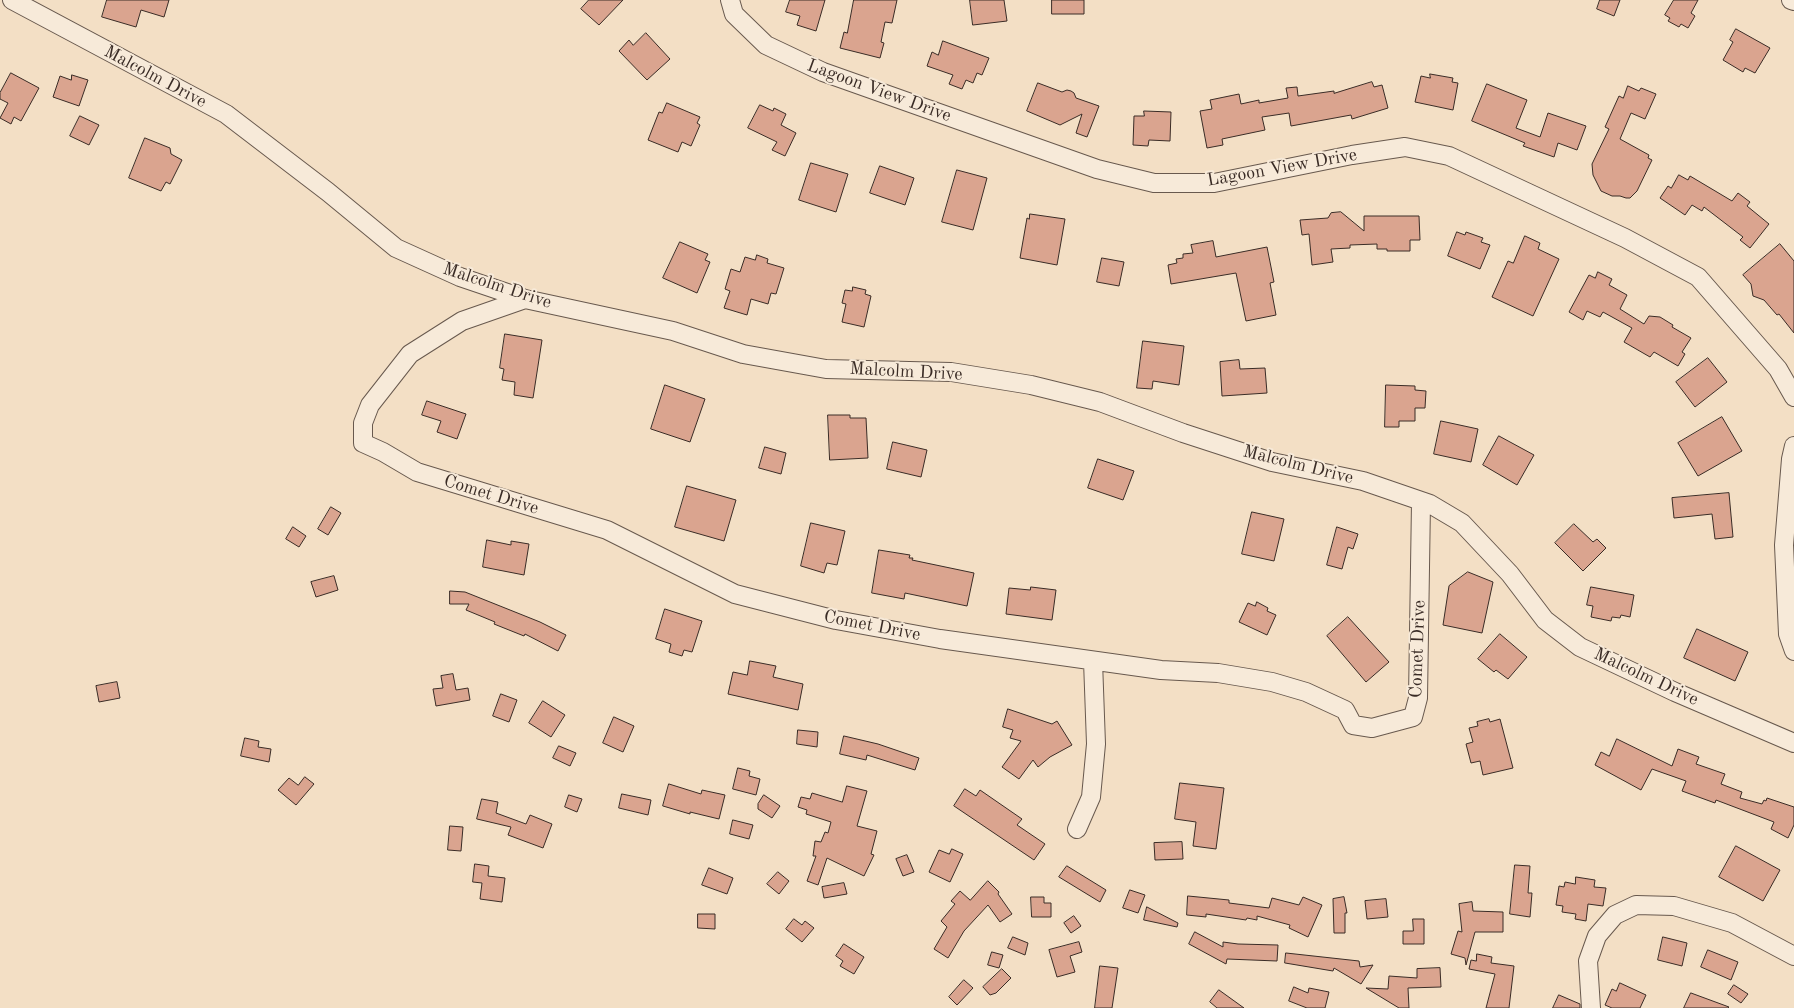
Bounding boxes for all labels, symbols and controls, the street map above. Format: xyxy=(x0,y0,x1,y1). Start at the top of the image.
street label: Malcolm Drive xyxy=(100,41,210,113)
street label: Lagoon View Drive xyxy=(804,55,954,127)
street label: Lagoon View Drive xyxy=(1205,144,1359,192)
street label: Malcolm Drive xyxy=(440,258,554,314)
street label: Malcolm Drive xyxy=(849,358,963,386)
street label: Malcolm Drive xyxy=(1241,441,1355,489)
street label: Comet Drive xyxy=(441,470,541,520)
street label: Comet Drive xyxy=(1405,600,1431,698)
street label: Comet Drive xyxy=(822,606,922,646)
street label: Malcolm Drive xyxy=(1590,643,1702,711)

